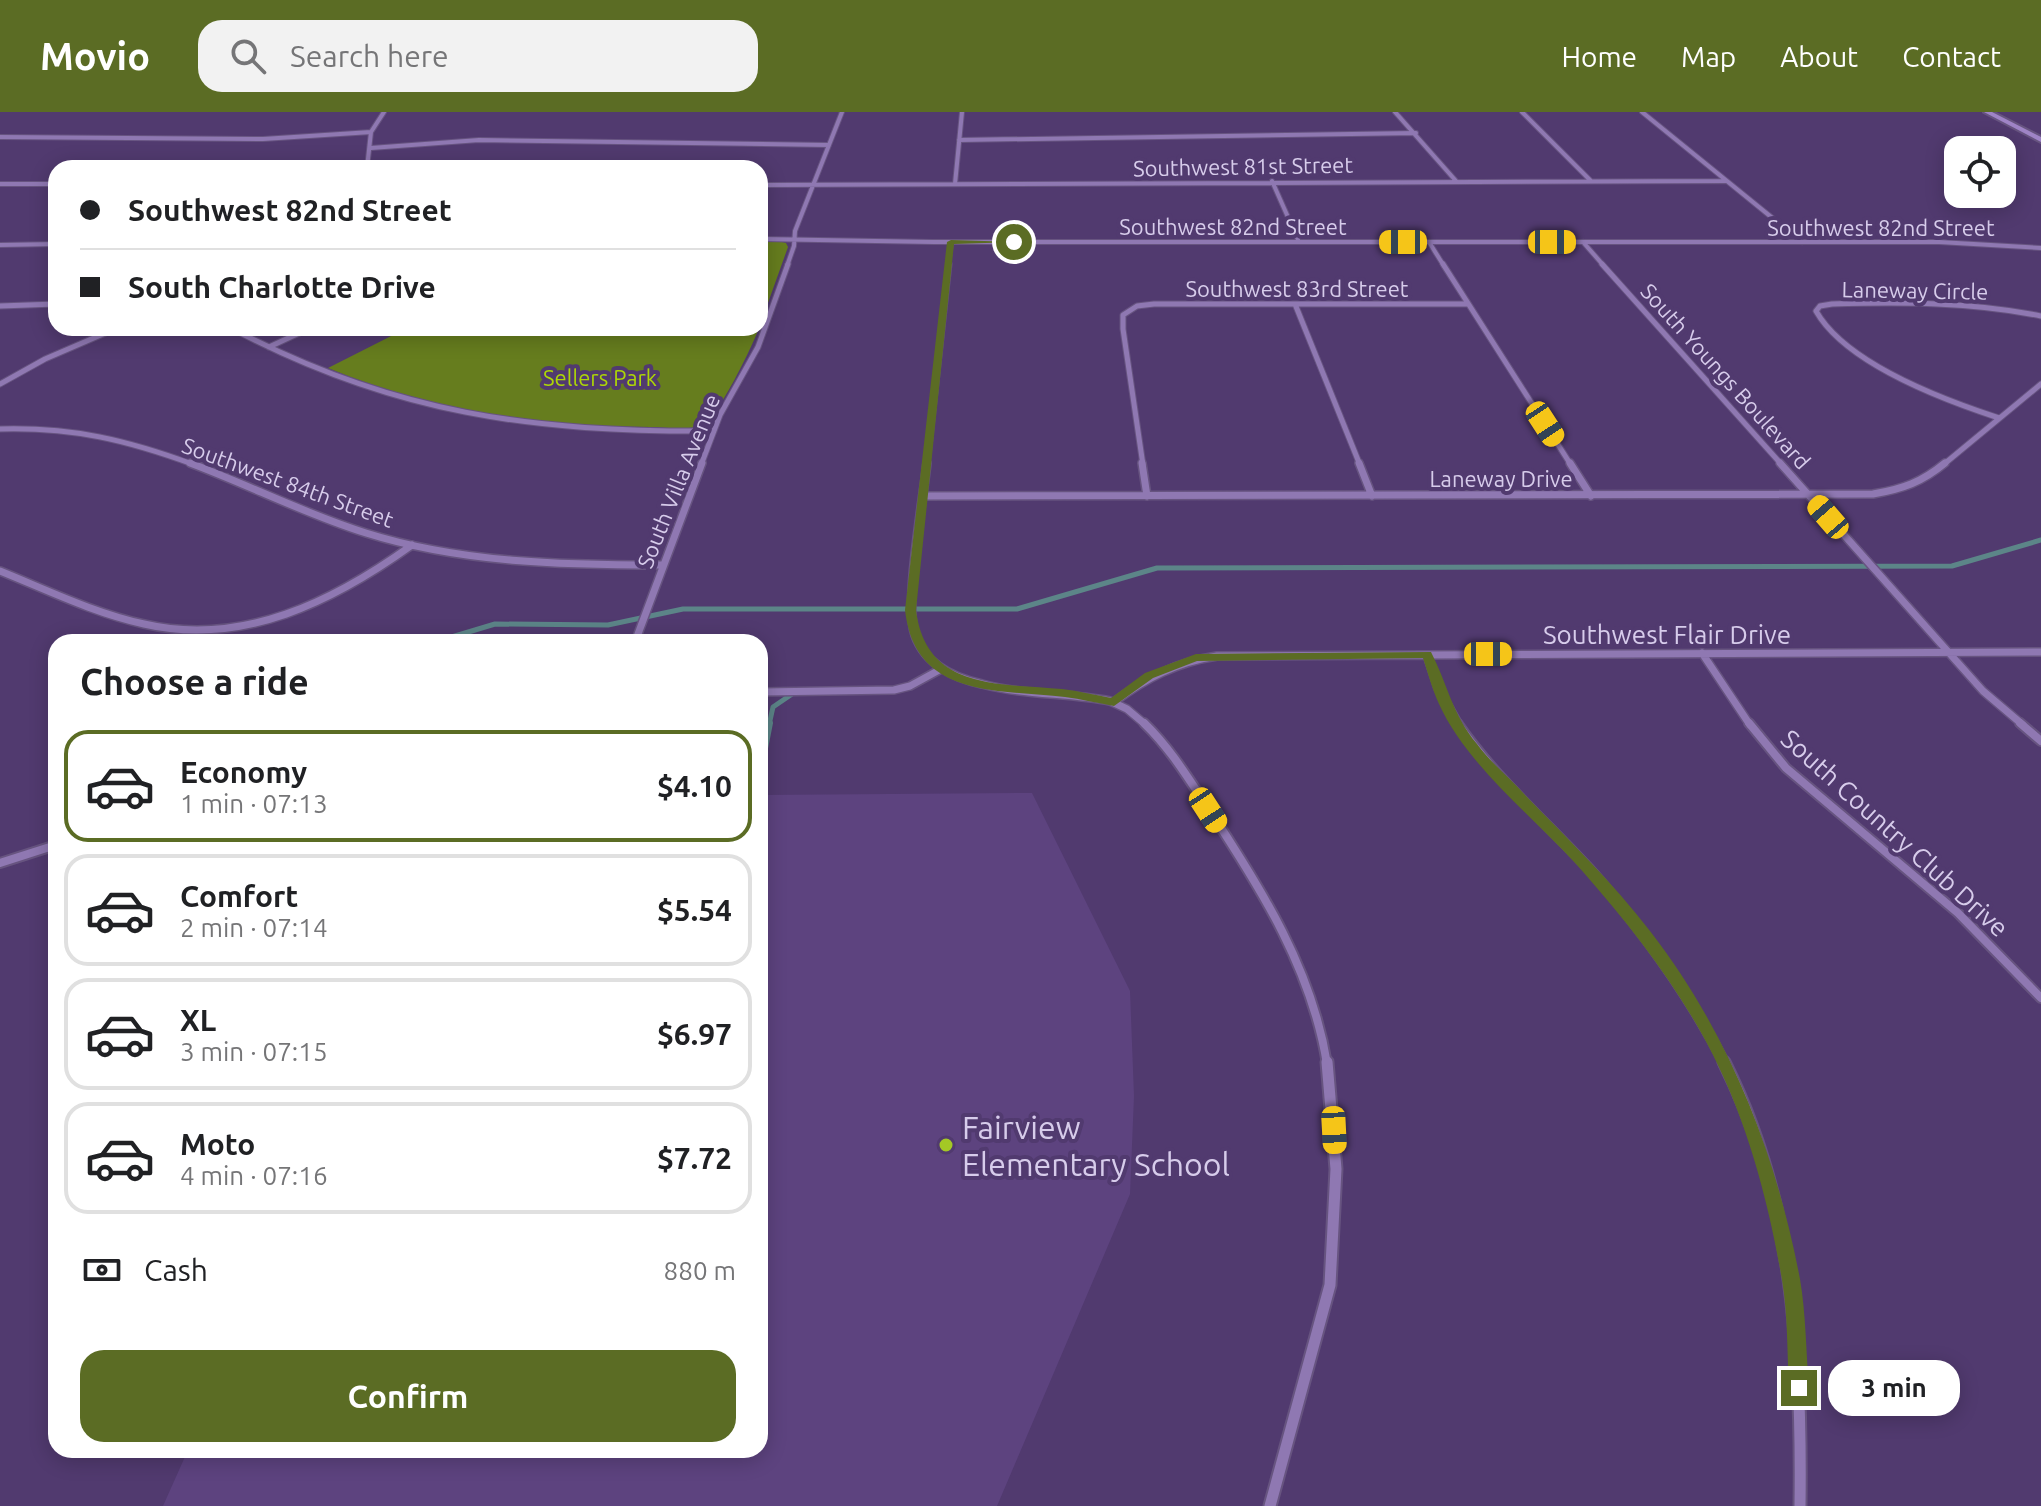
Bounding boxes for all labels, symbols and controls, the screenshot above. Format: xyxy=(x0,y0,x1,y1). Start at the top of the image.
search box xyxy=(198,20,758,92)
icon: search xyxy=(226,34,270,78)
text: Movio xyxy=(40,35,150,77)
text: Search here xyxy=(290,39,449,73)
text: Home xyxy=(1562,41,1637,72)
text: Map xyxy=(1681,41,1736,72)
text: About xyxy=(1780,41,1858,72)
text: Contact xyxy=(1902,41,2001,72)
map controls xyxy=(1944,136,2016,208)
button: locate xyxy=(1944,136,2016,208)
street label: Southwest 81st Street xyxy=(1133,152,1354,180)
text: Southwest 82nd Street xyxy=(128,193,452,227)
street label: Southwest 82nd Street xyxy=(1119,214,1347,239)
street label: Southwest 82nd Street xyxy=(1767,215,1995,240)
route start xyxy=(996,224,1032,260)
car xyxy=(1379,230,1427,254)
car xyxy=(1528,230,1576,254)
text: South Charlotte Drive xyxy=(128,270,436,304)
street label: Southwest 83rd Street xyxy=(1185,276,1409,301)
street label: Laneway Circle xyxy=(1842,276,1988,304)
street label: South Youngs Boulevard xyxy=(1636,278,1816,474)
park label: Sellers Park xyxy=(543,365,657,390)
street label: South Villa Avenue xyxy=(632,390,724,572)
car xyxy=(1522,397,1568,451)
street label: Southwest 84th Street xyxy=(179,432,397,532)
street label: Laneway Drive xyxy=(1429,466,1573,491)
car xyxy=(1803,491,1853,543)
street label: Southwest Flair Drive xyxy=(1543,620,1791,649)
car xyxy=(1464,642,1512,666)
text: Choose a ride xyxy=(80,661,309,702)
street label: South Country Club Drive xyxy=(1776,724,2014,942)
icon: car xyxy=(84,750,156,822)
text: Economy xyxy=(180,755,307,789)
text: $4.10 xyxy=(657,769,732,803)
car xyxy=(1185,783,1231,837)
text: 1 min · 07:13 xyxy=(180,789,328,818)
icon: car xyxy=(84,874,156,946)
text: Comfort xyxy=(180,879,298,913)
text: $5.54 xyxy=(657,893,732,927)
text: 2 min · 07:14 xyxy=(180,913,328,942)
icon: car xyxy=(84,998,156,1070)
text: XL xyxy=(180,1003,216,1037)
text: $6.97 xyxy=(657,1017,732,1051)
text: 3 min · 07:15 xyxy=(180,1037,328,1066)
car xyxy=(1321,1105,1347,1155)
place label: Fairview Elementary School xyxy=(962,1109,1230,1182)
icon: car xyxy=(84,1122,156,1194)
text: Moto xyxy=(180,1127,255,1161)
marker: Fairview Elementary School xyxy=(937,1136,955,1154)
text: $7.72 xyxy=(657,1141,732,1175)
text: 4 min · 07:16 xyxy=(180,1161,328,1190)
icon: cash xyxy=(80,1248,124,1292)
text: Cash xyxy=(144,1253,208,1287)
text: 880 m xyxy=(664,1256,736,1285)
button: Confirm xyxy=(80,1350,736,1442)
callout: 3 min xyxy=(1827,1360,1959,1416)
route end xyxy=(1781,1370,1817,1406)
text: 3 min xyxy=(1861,1373,1927,1402)

